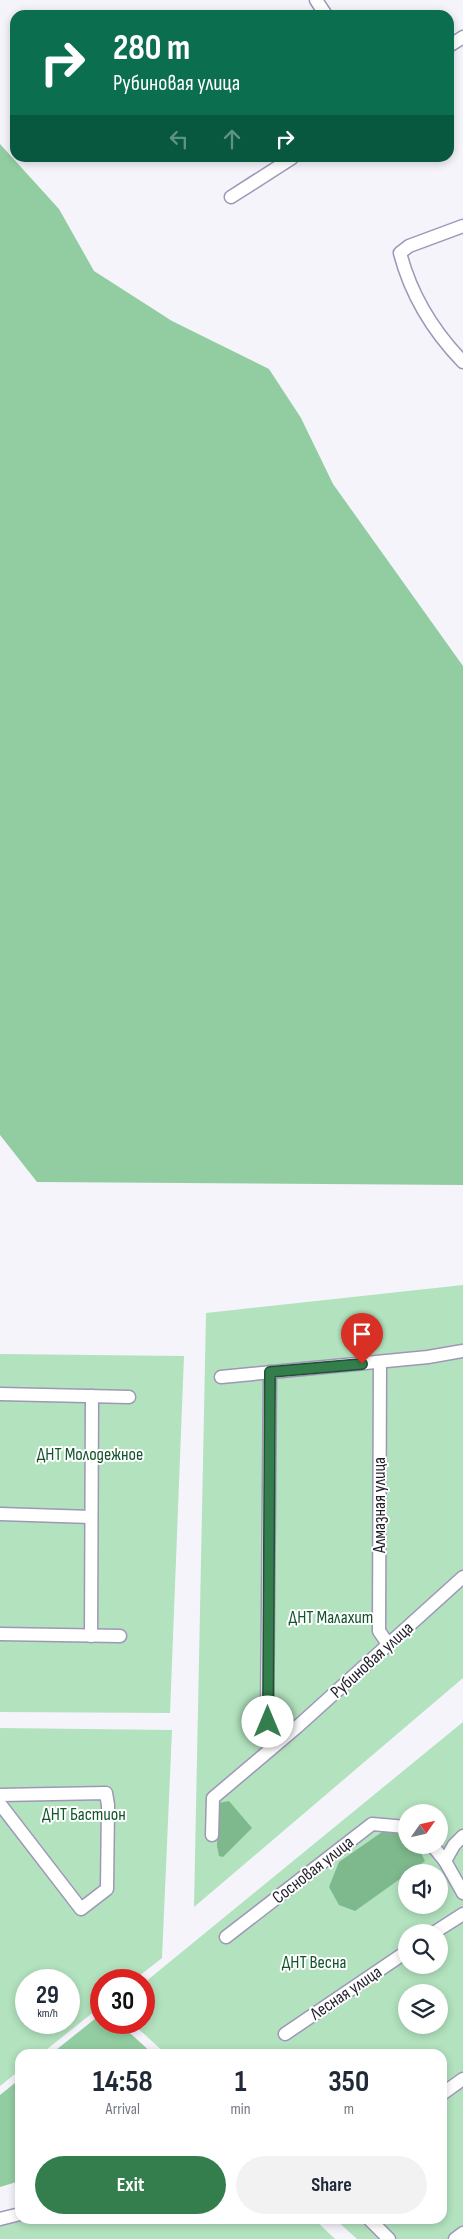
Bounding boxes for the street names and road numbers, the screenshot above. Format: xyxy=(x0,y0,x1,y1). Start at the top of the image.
street label: Алмазная улица xyxy=(369,1457,390,1554)
street label: Рубиновая улица xyxy=(326,1617,418,1703)
street label: Сосновая улица xyxy=(268,1832,358,1908)
street label: Лесная улица xyxy=(305,1961,386,2025)

